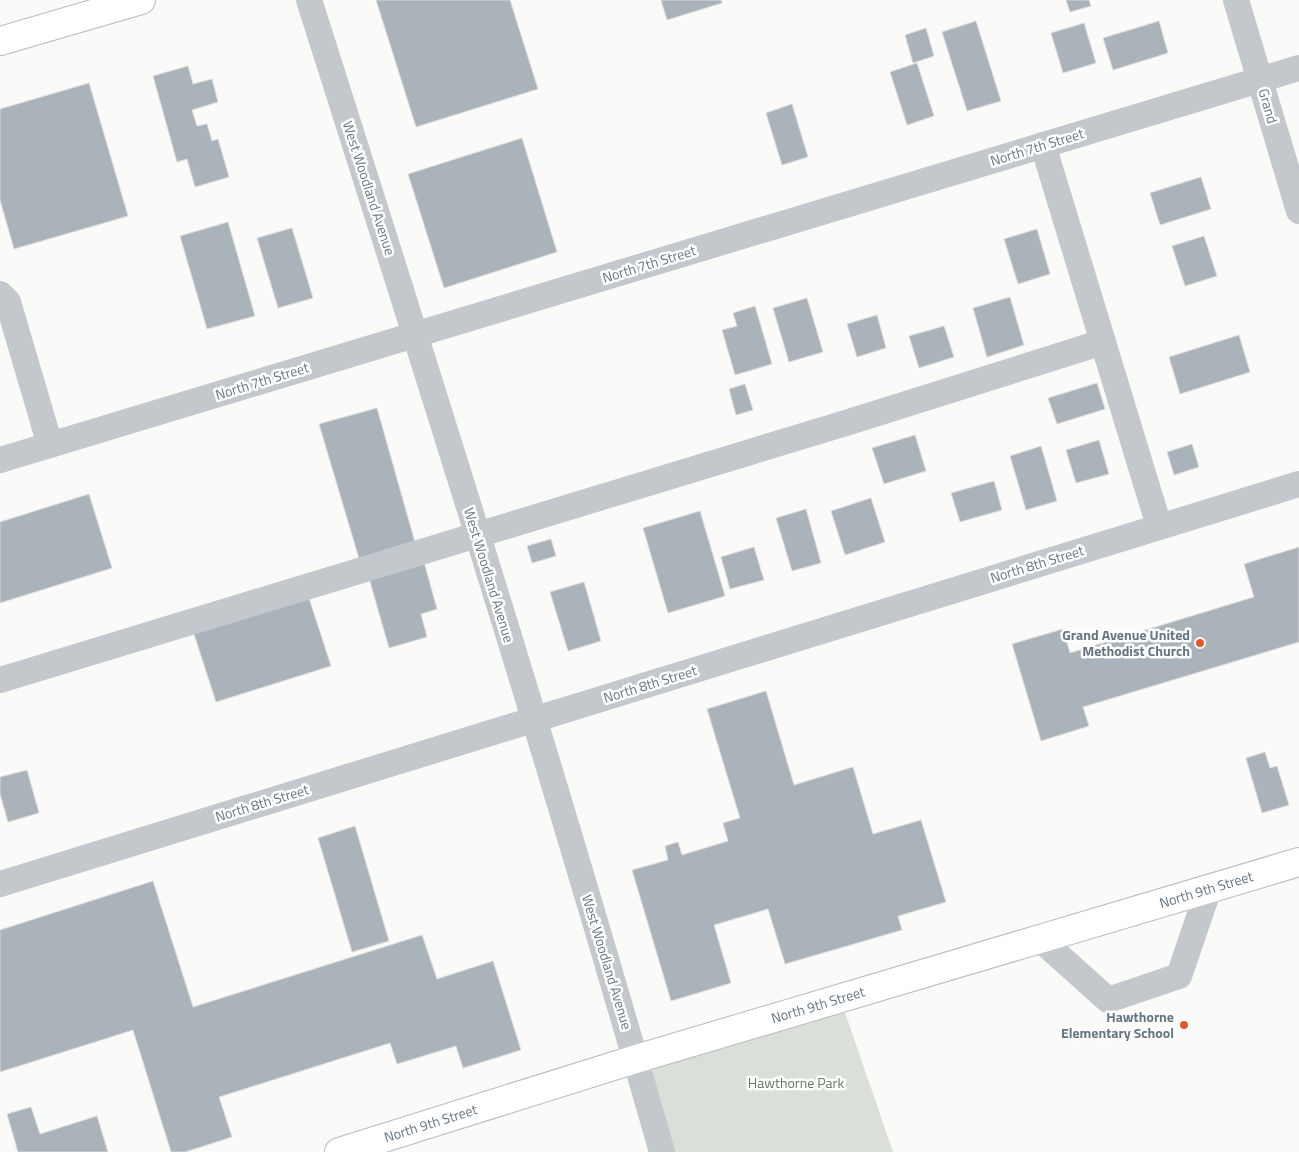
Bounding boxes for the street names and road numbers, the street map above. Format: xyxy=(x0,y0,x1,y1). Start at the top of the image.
street label: Grand xyxy=(1254,86,1283,126)
street label: West Woodland Avenue xyxy=(338,118,401,258)
street label: North 7th Street xyxy=(988,122,1086,171)
street label: North 7th Street xyxy=(600,239,698,288)
street label: North 7th Street xyxy=(213,356,311,405)
street label: West Woodland Avenue xyxy=(459,505,520,645)
street label: North 8th Street xyxy=(988,539,1086,588)
street label: North 8th Street xyxy=(601,659,699,708)
street label: North 8th Street xyxy=(213,778,311,827)
street label: North 9th Street xyxy=(1157,865,1255,913)
street label: West Woodland Avenue xyxy=(577,892,638,1032)
street label: North 9th Street xyxy=(768,981,867,1028)
street label: North 9th Street xyxy=(381,1098,480,1147)

